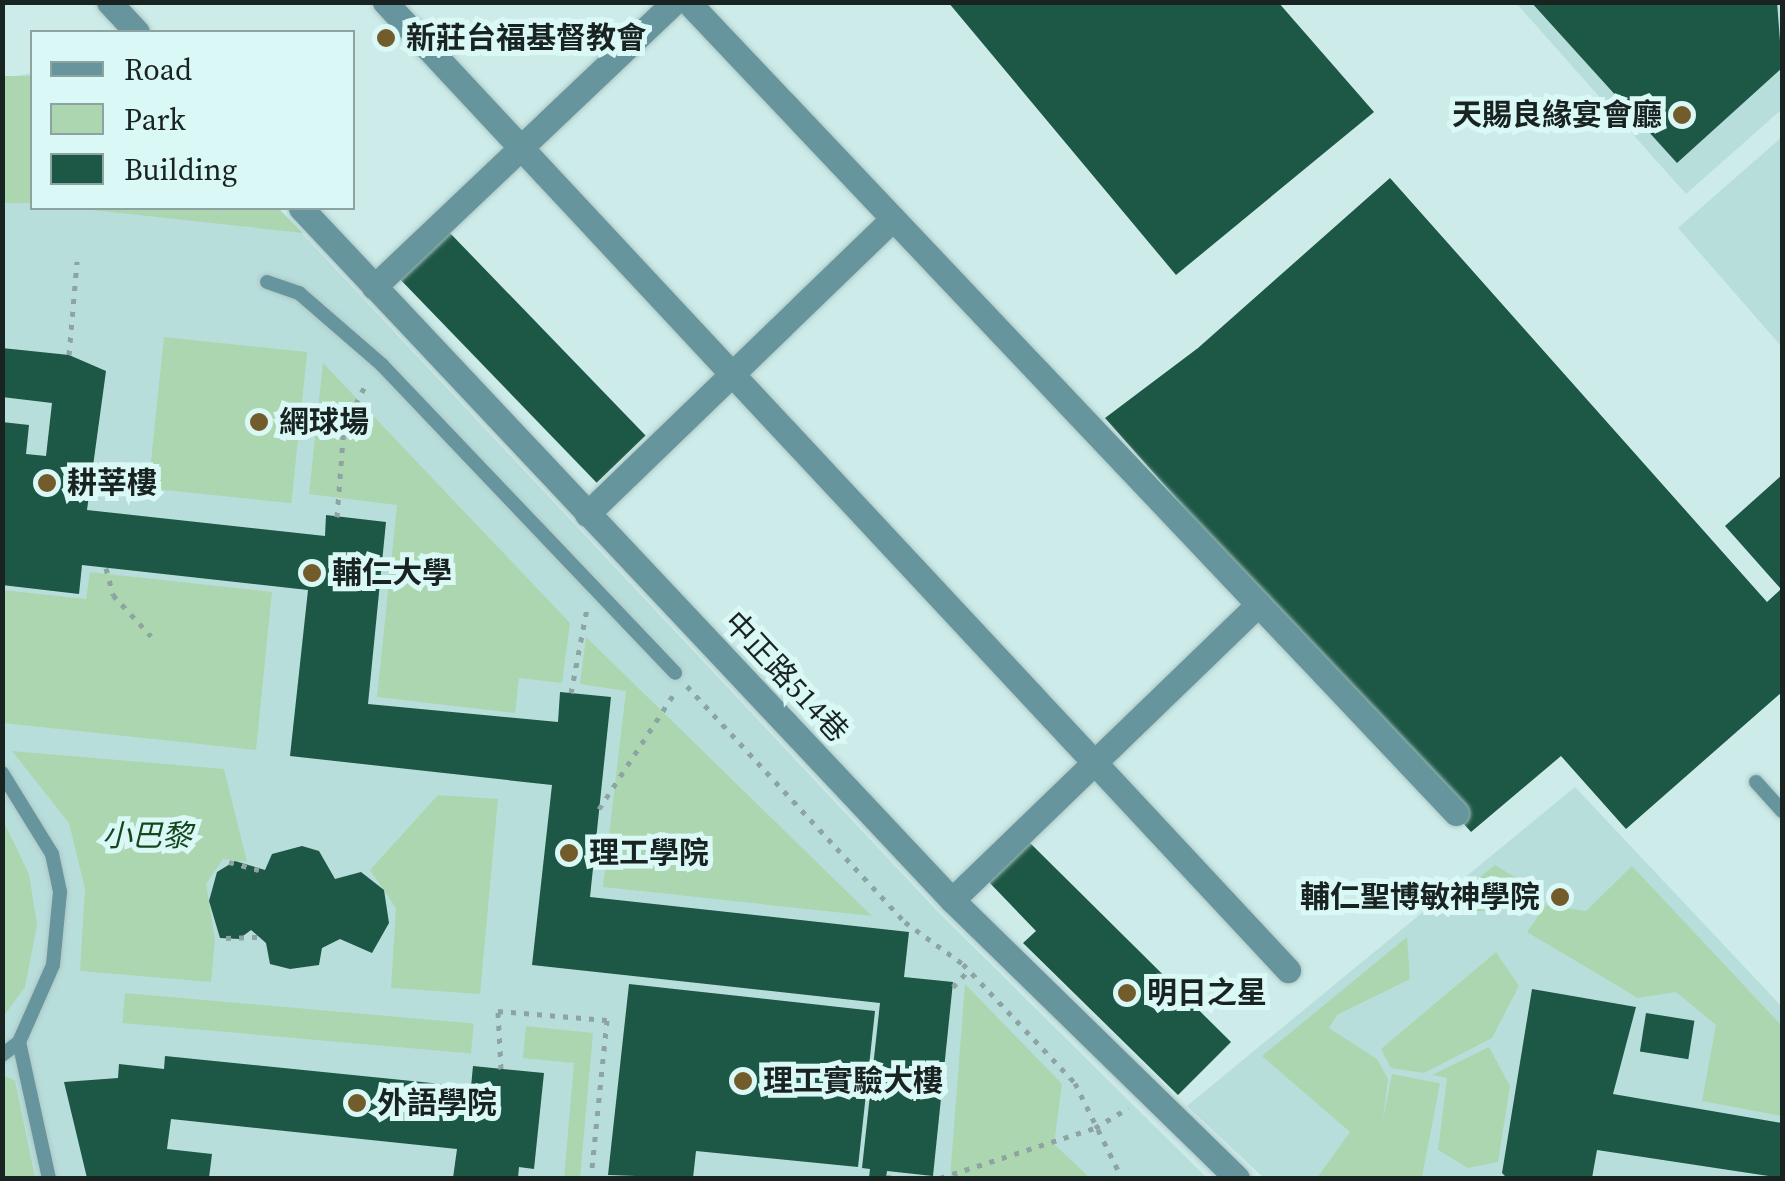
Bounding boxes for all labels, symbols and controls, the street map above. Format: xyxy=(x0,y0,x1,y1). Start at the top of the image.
place label: 新莊台福基督教會 xyxy=(406,20,646,56)
marker: 新莊台福基督教會 xyxy=(375,27,397,49)
legend xyxy=(30,30,355,210)
text: Road xyxy=(124,49,192,90)
place label: 天賜良緣宴會廳 xyxy=(1452,97,1662,133)
text: Park xyxy=(124,99,186,140)
marker: 天賜良緣宴會廳 xyxy=(1671,104,1693,126)
text: Building xyxy=(124,149,237,190)
place label: 網球場 xyxy=(279,404,369,440)
marker: 網球場 xyxy=(248,411,270,433)
place label: 耕莘樓 xyxy=(67,465,157,501)
marker: 耕莘樓 xyxy=(36,472,58,494)
place label: 輔仁大學 xyxy=(332,555,452,591)
marker: 輔仁大學 xyxy=(301,562,323,584)
street label: 中正路514巷 xyxy=(717,604,855,750)
park label: 小巴黎 xyxy=(102,818,192,854)
place label: 理工學院 xyxy=(589,835,709,871)
marker: 理工學院 xyxy=(558,842,580,864)
place label: 輔仁聖博敏神學院 xyxy=(1300,879,1540,915)
marker: 輔仁聖博敏神學院 xyxy=(1549,886,1571,908)
place label: 明日之星 xyxy=(1147,975,1267,1011)
marker: 明日之星 xyxy=(1116,982,1138,1004)
place label: 理工實驗大樓 xyxy=(763,1063,943,1099)
marker: 理工實驗大樓 xyxy=(732,1070,754,1092)
place label: 外語學院 xyxy=(377,1085,497,1121)
marker: 外語學院 xyxy=(346,1092,368,1114)

